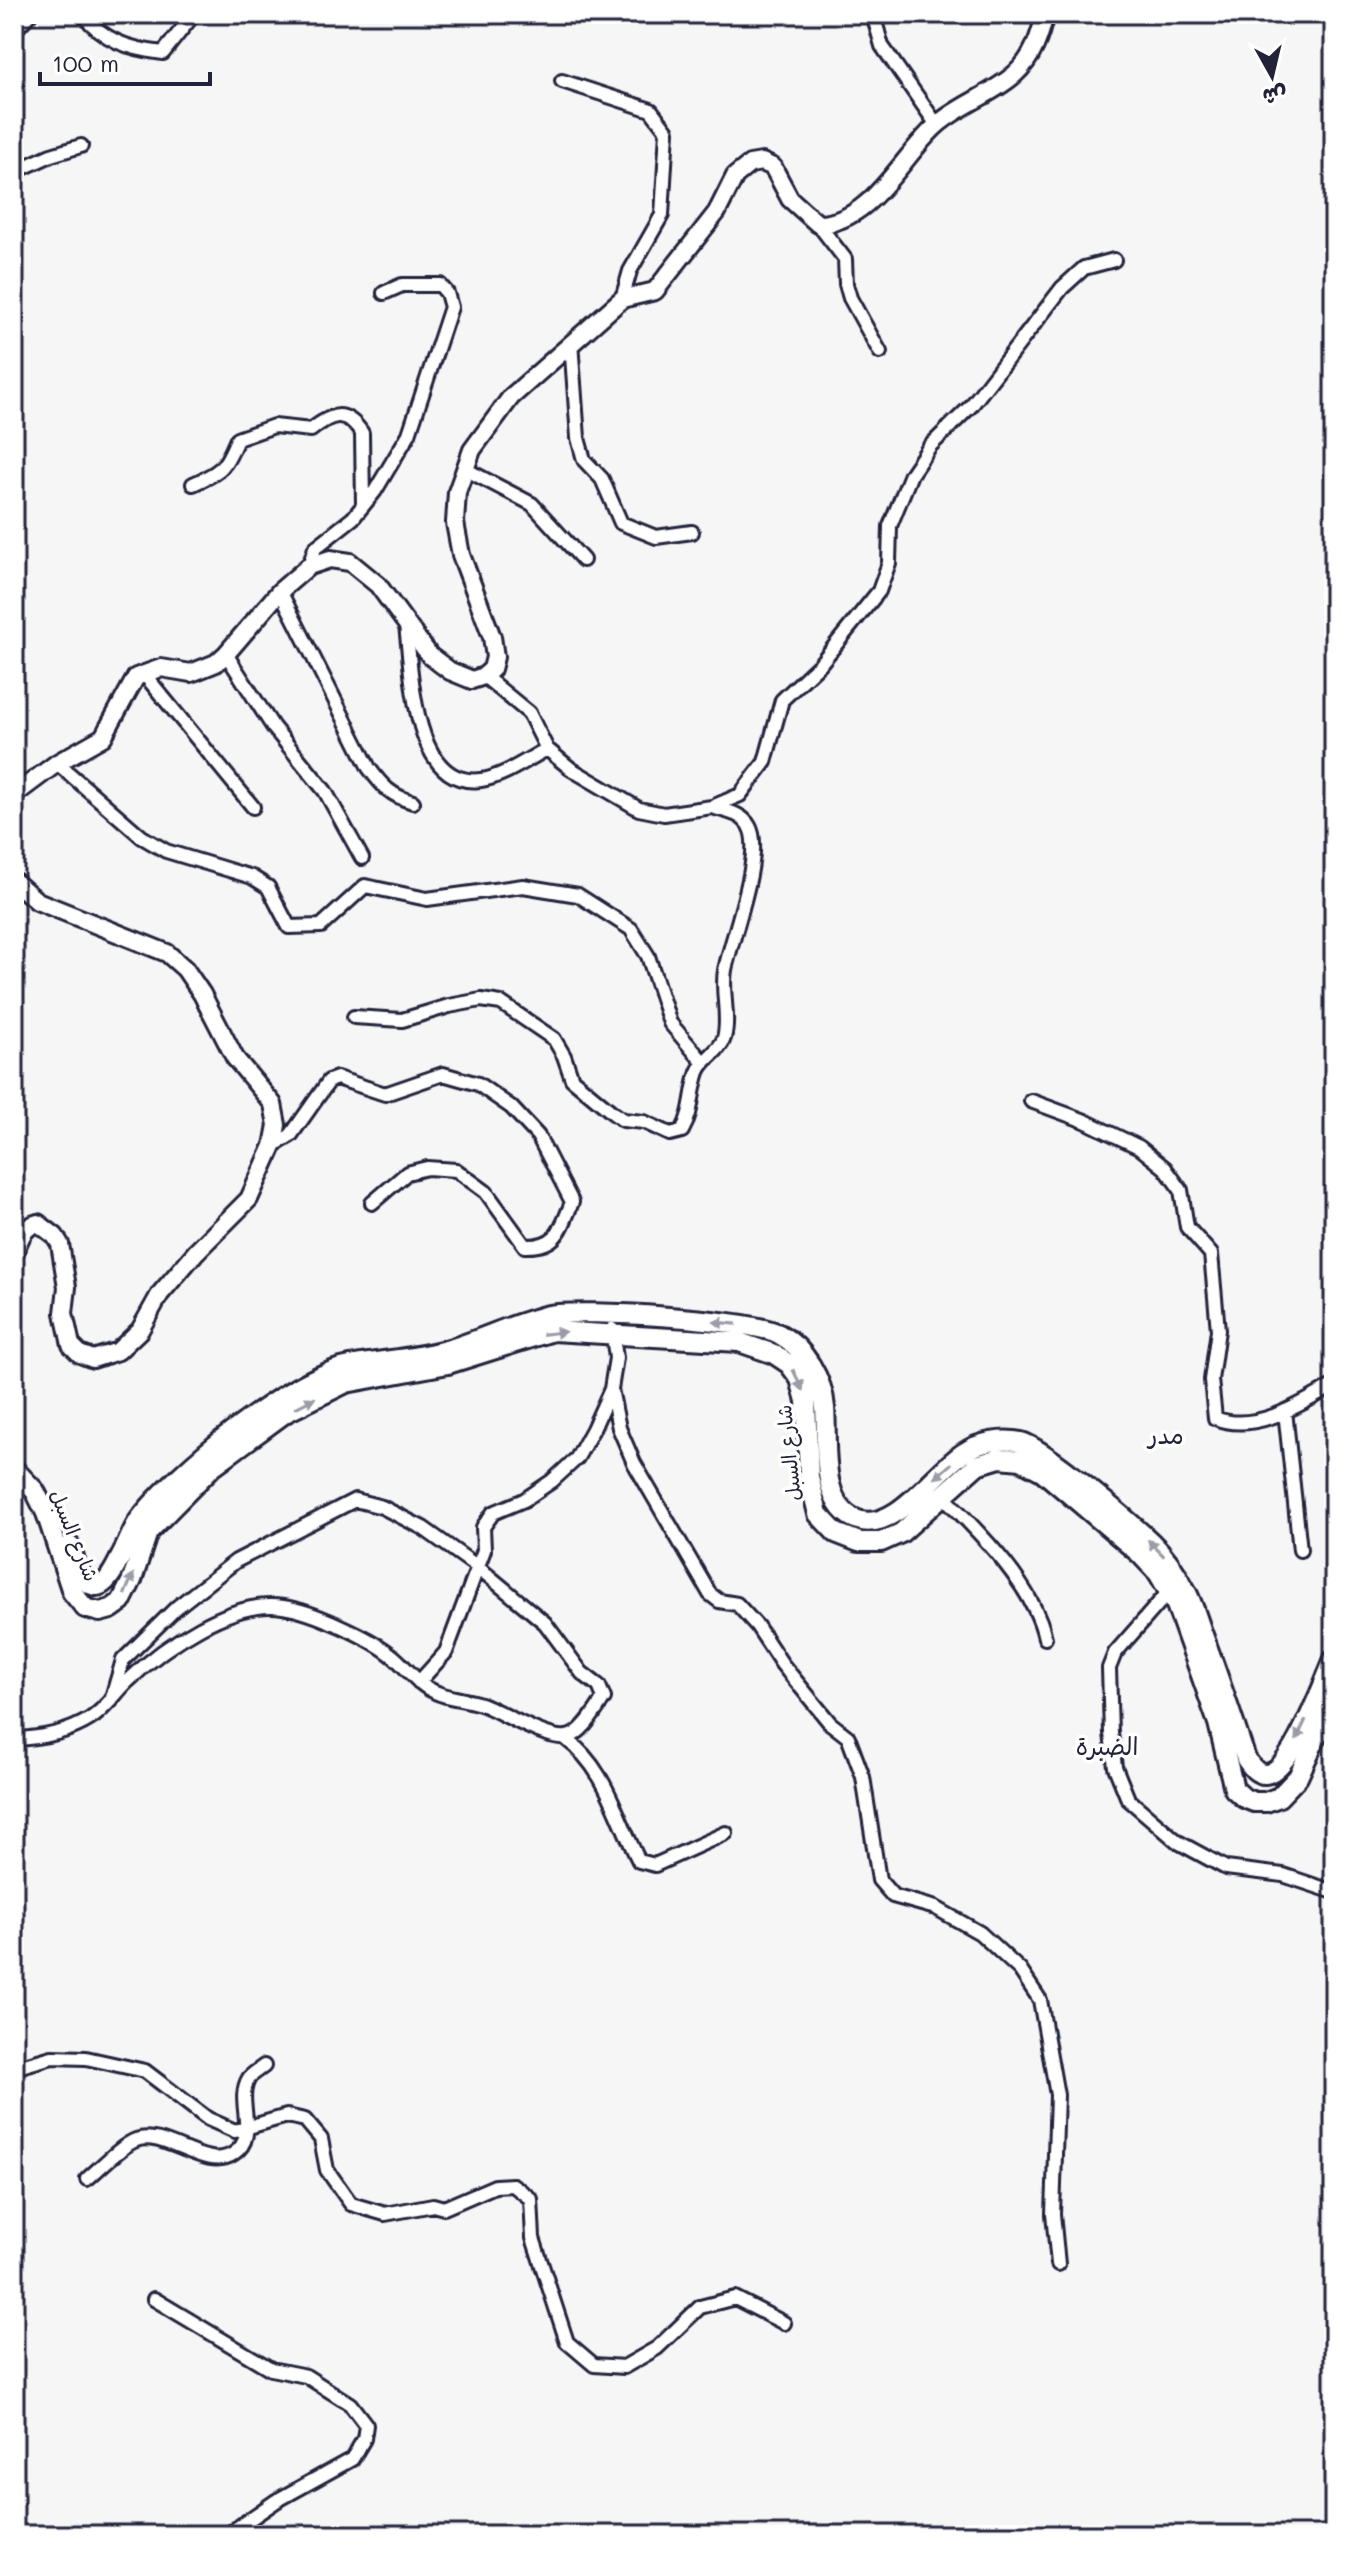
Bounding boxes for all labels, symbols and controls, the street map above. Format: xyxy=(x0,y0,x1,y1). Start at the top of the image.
scale bar xyxy=(40,36,210,86)
north arrow xyxy=(1232,36,1312,116)
text: 100 m xyxy=(52,47,119,78)
text: ش xyxy=(1261,80,1289,112)
one-way arrow xyxy=(713,1316,738,1329)
one-way arrow xyxy=(541,1326,566,1339)
one-way arrow xyxy=(791,1369,805,1392)
one-way arrow xyxy=(293,1396,316,1410)
street label: شارع السبل xyxy=(770,1403,808,1502)
district label: مدر xyxy=(1146,1419,1184,1450)
one-way arrow xyxy=(933,1462,953,1479)
street label: شارع السبل xyxy=(43,1485,105,1585)
one-way arrow xyxy=(1147,1539,1166,1558)
one-way arrow xyxy=(123,1572,136,1596)
one-way arrow xyxy=(1294,1718,1308,1742)
district label: الضبرة xyxy=(1076,1730,1138,1761)

